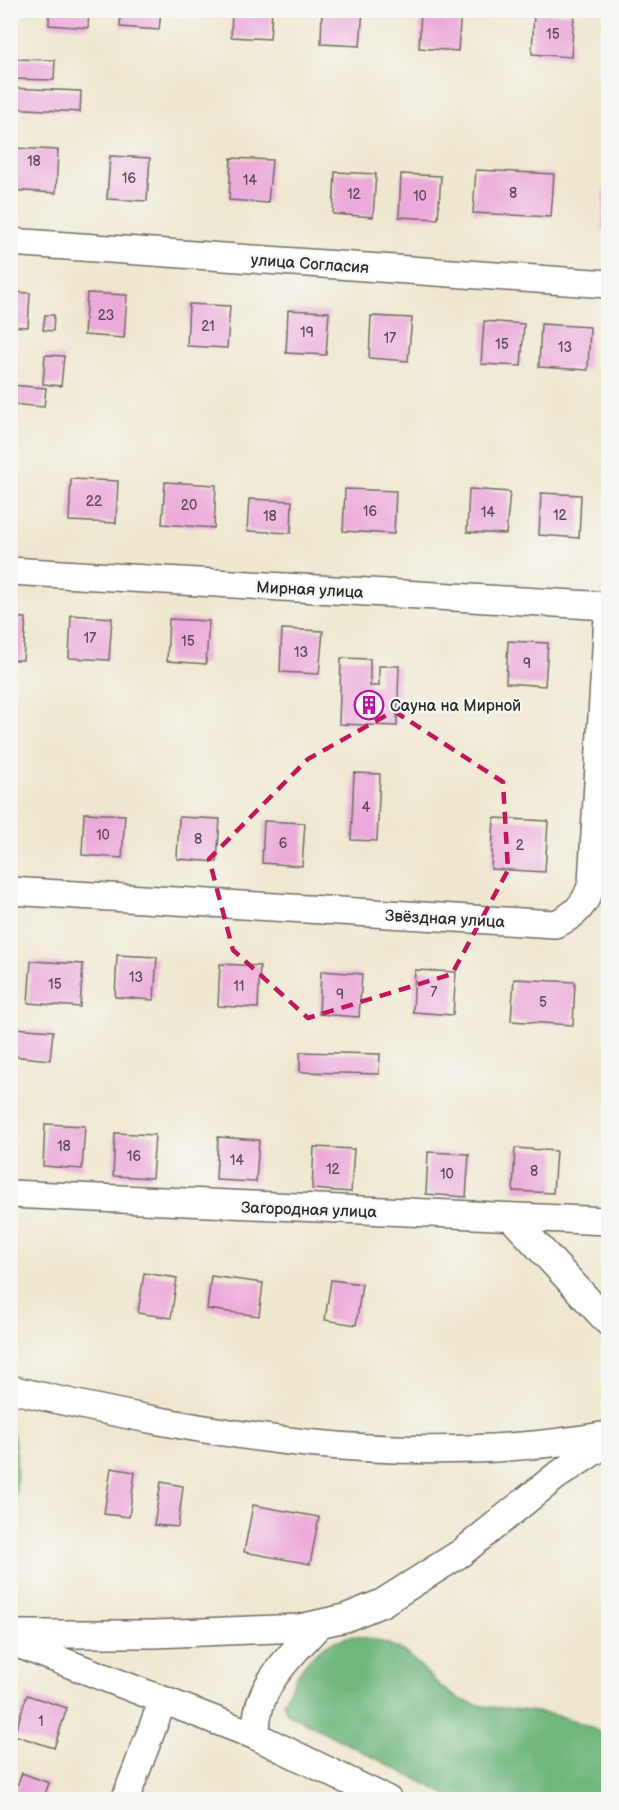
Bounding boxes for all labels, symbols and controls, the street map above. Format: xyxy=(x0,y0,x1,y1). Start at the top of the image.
house number: 15 xyxy=(546,26,560,43)
house number: 18 xyxy=(27,153,41,170)
house number: 16 xyxy=(122,170,136,187)
house number: 14 xyxy=(243,172,257,189)
house number: 8 xyxy=(509,185,517,202)
house number: 12 xyxy=(347,186,362,203)
house number: 10 xyxy=(413,188,427,205)
street label: улица Согласия xyxy=(250,251,370,278)
house number: 23 xyxy=(98,307,114,324)
house number: 21 xyxy=(201,318,215,335)
house number: 19 xyxy=(300,324,314,341)
house number: 17 xyxy=(384,330,396,347)
house number: 15 xyxy=(495,336,509,353)
house number: 13 xyxy=(558,339,572,356)
house number: 22 xyxy=(86,493,103,510)
house number: 20 xyxy=(181,497,197,514)
house number: 16 xyxy=(363,503,377,520)
house number: 14 xyxy=(481,504,495,521)
house number: 12 xyxy=(553,507,568,524)
house number: 18 xyxy=(263,508,277,525)
street label: Мирная улица xyxy=(256,578,365,603)
house number: 17 xyxy=(84,630,96,647)
house number: 15 xyxy=(181,633,195,650)
house number: 13 xyxy=(294,644,308,661)
house number: 9 xyxy=(523,655,531,672)
building icon: Сауна на Мирной xyxy=(353,689,385,721)
place label: Сауна на Мирной xyxy=(390,697,521,716)
house number: 4 xyxy=(362,799,371,816)
house number: 10 xyxy=(96,827,110,844)
house number: 8 xyxy=(194,831,202,848)
house number: 6 xyxy=(279,835,288,852)
house number: 2 xyxy=(516,837,525,854)
street label: Звёздная улица xyxy=(385,907,506,932)
house number: 13 xyxy=(129,969,143,986)
house number: 15 xyxy=(48,976,62,993)
house number: 11 xyxy=(234,978,244,995)
house number: 7 xyxy=(431,984,438,1001)
house number: 9 xyxy=(336,986,344,1003)
house number: 5 xyxy=(539,994,547,1011)
house number: 18 xyxy=(57,1138,71,1155)
house number: 16 xyxy=(127,1148,141,1165)
house number: 14 xyxy=(230,1152,244,1169)
house number: 12 xyxy=(326,1161,341,1178)
house number: 8 xyxy=(530,1163,538,1180)
house number: 10 xyxy=(440,1166,454,1183)
street label: Загородная улица xyxy=(241,1199,378,1222)
house number: 1 xyxy=(38,1713,44,1730)

